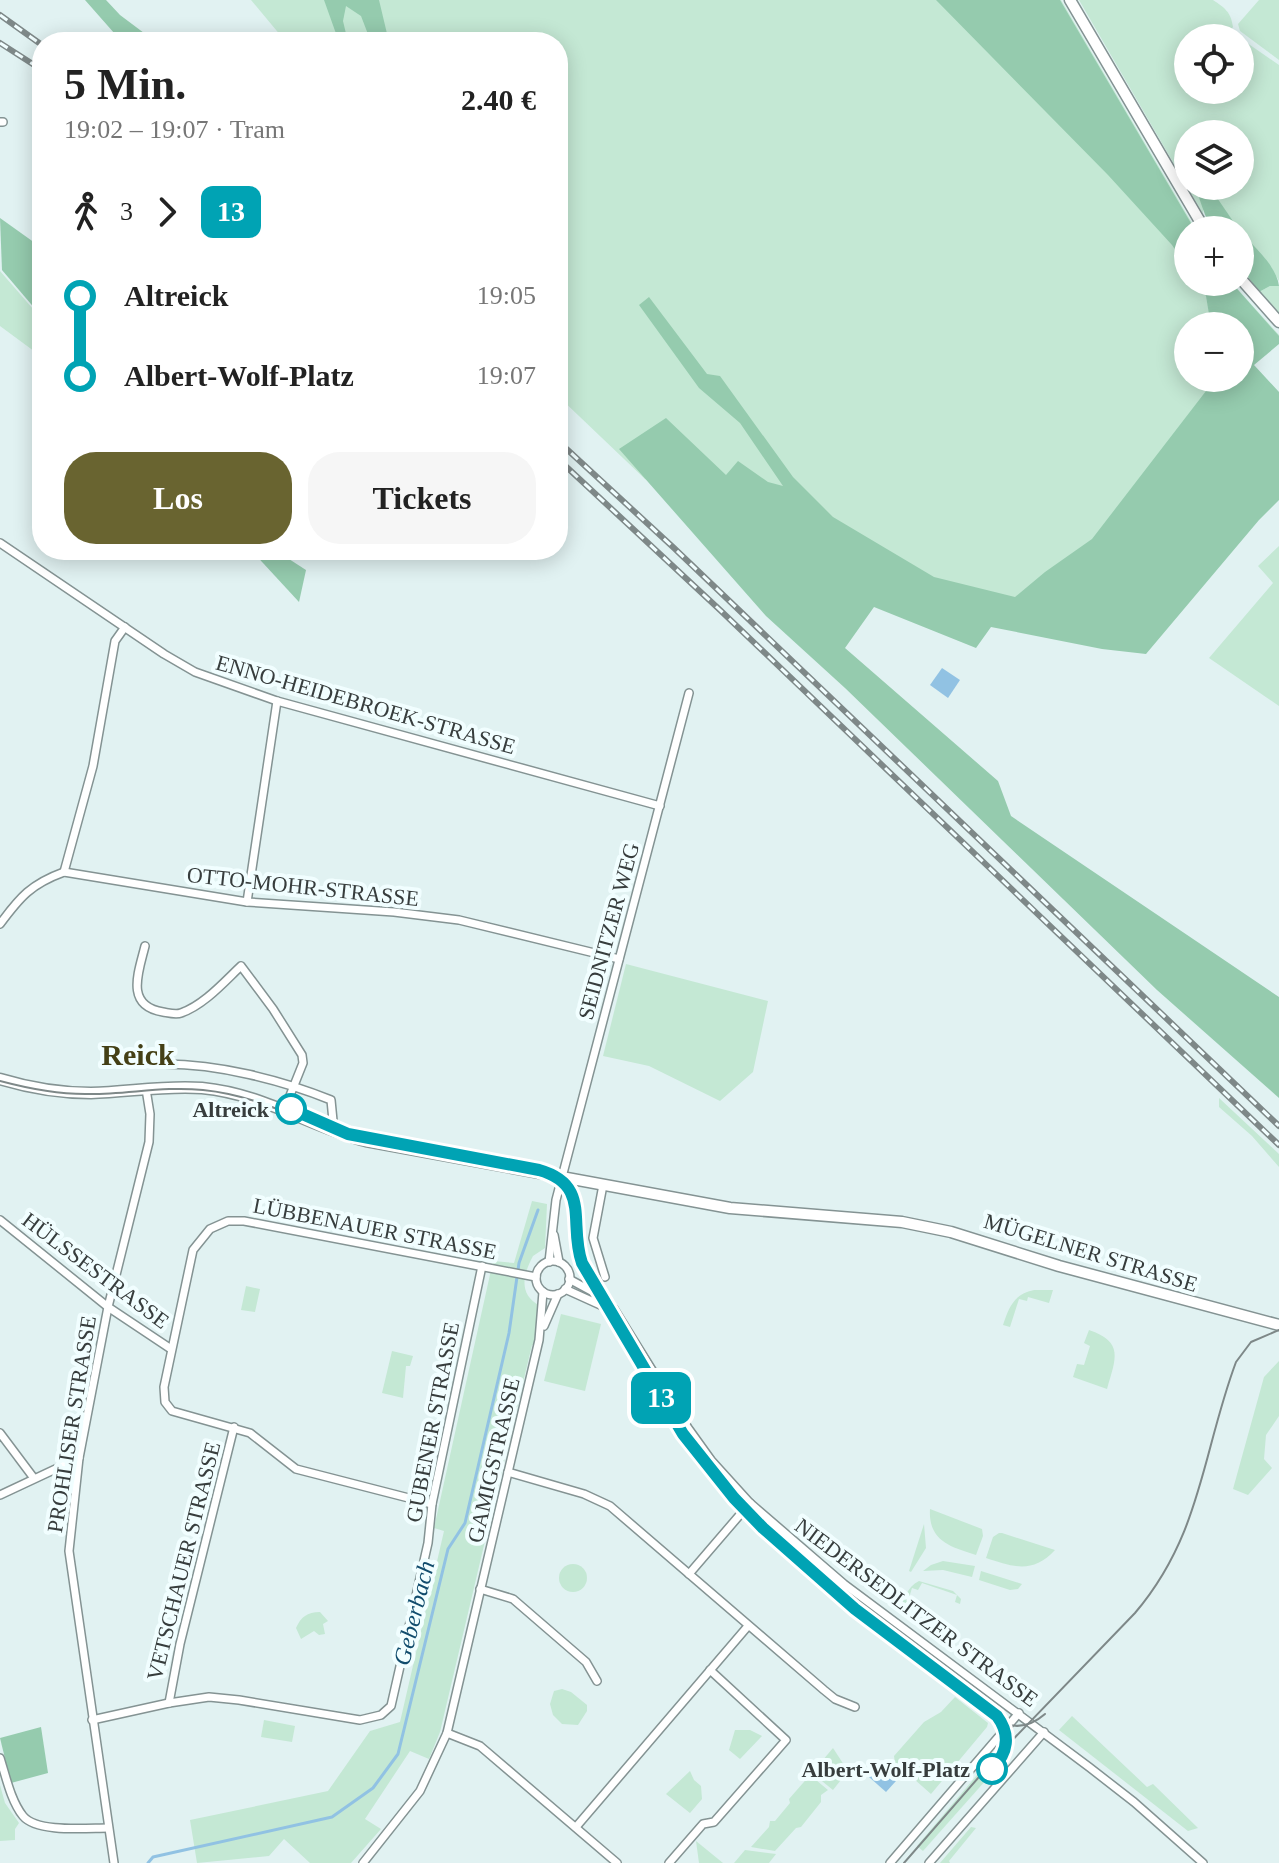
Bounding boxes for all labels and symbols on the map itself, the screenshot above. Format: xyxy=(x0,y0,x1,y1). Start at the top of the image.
street label: ENNO-HEIDEBROEK-STRASSE xyxy=(213,650,519,759)
street label: SEIDNITZER WEG xyxy=(573,840,644,1022)
street label: OTTO-MOHR-STRASSE xyxy=(186,862,420,911)
district label: Reick xyxy=(101,1038,175,1071)
marker: Altreick xyxy=(276,1094,306,1124)
place label: Altreick xyxy=(192,1097,270,1122)
street label: LÜBBENAUER STRASSE xyxy=(251,1193,499,1264)
street label: HÜLSSESTRASSE xyxy=(17,1207,174,1334)
street label: MÜGELNER STRASSE xyxy=(981,1208,1201,1297)
street label: PROHLISER STRASSE xyxy=(42,1314,101,1534)
street label: GUBENER STRASSE xyxy=(401,1320,464,1524)
line badge: 13 xyxy=(625,1372,697,1424)
street label: GAMIGSTRASSE xyxy=(462,1375,525,1545)
street label: VETSCHAUER STRASSE xyxy=(142,1439,225,1683)
street label: NIEDERSEDLITZER STRASSE xyxy=(790,1513,1043,1712)
water label: Geberbach xyxy=(388,1558,440,1668)
marker: Albert-Wolf-Platz xyxy=(977,1754,1007,1784)
place label: Albert-Wolf-Platz xyxy=(801,1757,970,1782)

